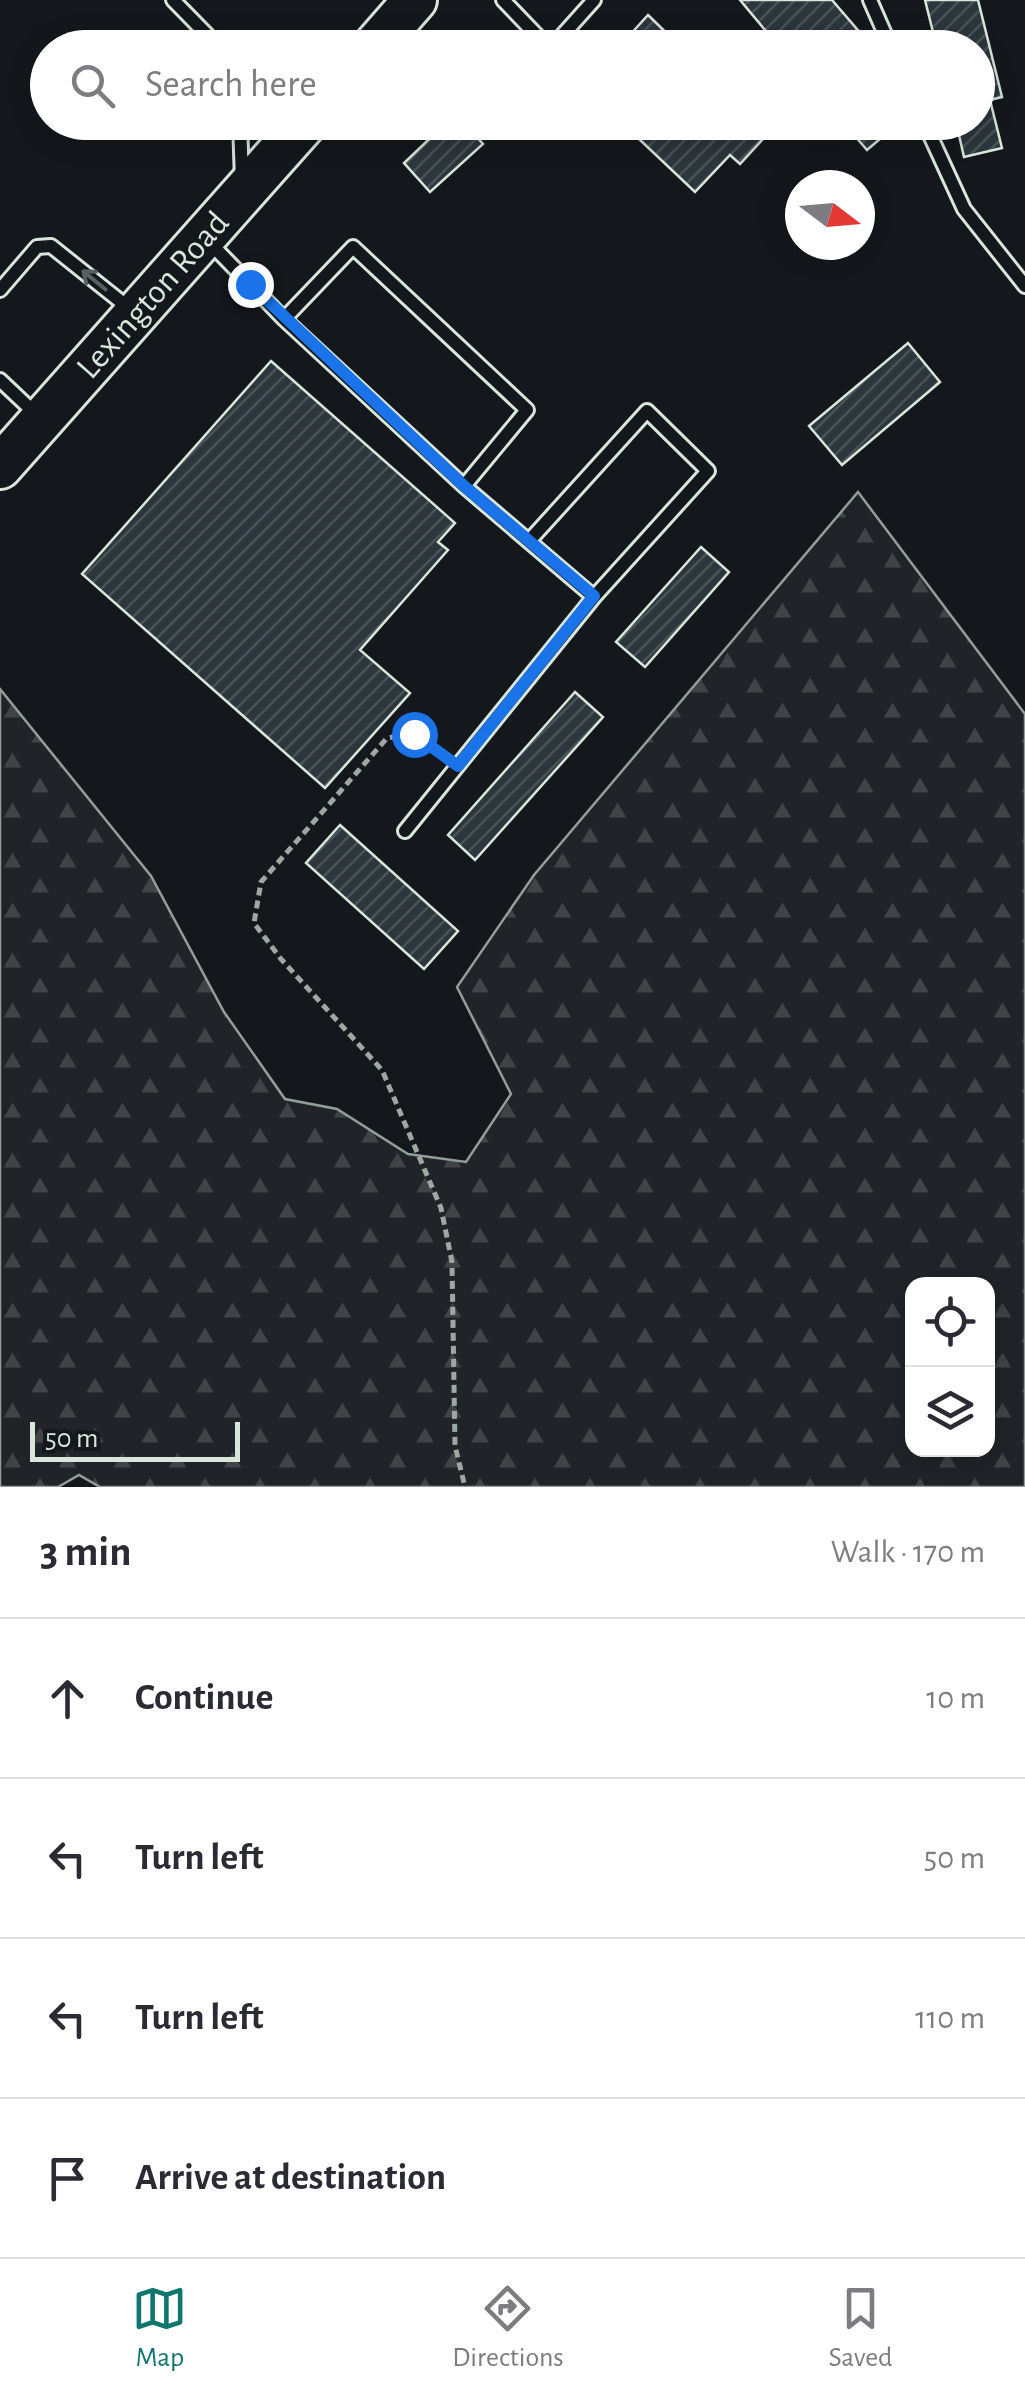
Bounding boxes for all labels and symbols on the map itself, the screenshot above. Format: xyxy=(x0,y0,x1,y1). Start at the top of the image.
north arrow xyxy=(785,170,875,260)
street label: Lexington Road xyxy=(70,205,235,385)
route end xyxy=(228,262,274,308)
one-way arrow xyxy=(81,269,107,291)
route start xyxy=(392,712,438,758)
scale bar xyxy=(30,1417,240,1462)

